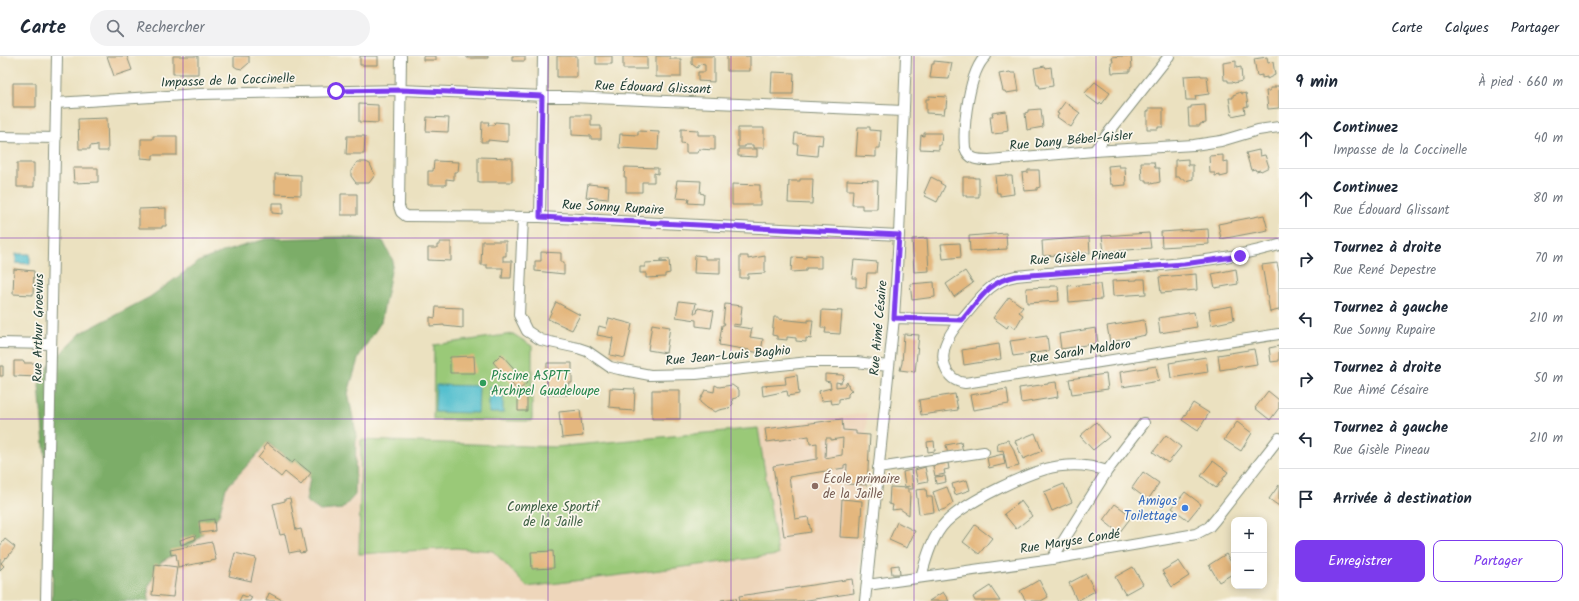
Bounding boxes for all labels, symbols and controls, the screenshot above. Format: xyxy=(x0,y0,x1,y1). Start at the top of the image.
search box xyxy=(90,10,370,46)
text: Carte xyxy=(20,13,66,43)
text: Rechercher xyxy=(136,16,205,40)
icon: search xyxy=(104,17,126,39)
text: Carte xyxy=(1391,17,1423,39)
text: Calques xyxy=(1445,17,1489,39)
text: Partager xyxy=(1511,17,1559,39)
street label: Impasse de la Coccinelle xyxy=(161,68,296,94)
text: 9 min xyxy=(1295,69,1338,96)
text: À pied · 660 m xyxy=(1478,72,1563,93)
street label: Rue Édouard Glissant xyxy=(594,75,713,101)
route start xyxy=(327,82,345,100)
text: Continuez xyxy=(1333,116,1398,140)
street label: Rue Dany Bébel-Gisler xyxy=(1009,125,1134,157)
icon: ahead xyxy=(1295,128,1317,150)
text: 40 m xyxy=(1534,128,1563,149)
text: Impasse de la Coccinelle xyxy=(1333,140,1467,161)
text: Continuez xyxy=(1333,176,1398,200)
icon: ahead xyxy=(1295,188,1317,210)
text: 80 m xyxy=(1533,188,1563,209)
street label: Rue Sonny Rupaire xyxy=(561,195,665,221)
text: Rue Édouard Glissant xyxy=(1333,200,1450,221)
text: Tournez à droite xyxy=(1333,236,1441,260)
street label: Rue Gisèle Pineau xyxy=(1029,244,1128,272)
route end xyxy=(1231,247,1249,265)
icon: right xyxy=(1295,248,1317,270)
text: 70 m xyxy=(1535,248,1563,269)
text: Rue René Depestre xyxy=(1333,260,1436,281)
street label: Rue Arthur Groevius xyxy=(28,273,50,383)
street label: Rue Aimé Césaire xyxy=(864,279,894,376)
text: Tournez à gauche xyxy=(1333,296,1448,320)
icon: left xyxy=(1295,308,1317,330)
text: 210 m xyxy=(1529,308,1563,329)
text: Rue Sonny Rupaire xyxy=(1333,320,1435,341)
street label: Rue Sarah Maldoro xyxy=(1028,334,1132,370)
street label: Rue Jean-Louis Baghio xyxy=(665,340,791,372)
text: Tournez à droite xyxy=(1333,356,1441,380)
place label: Piscine ASPTT Archipel Guadeloupe xyxy=(491,366,600,402)
icon: right xyxy=(1295,368,1317,390)
text: 50 m xyxy=(1534,368,1563,389)
marker: Piscine ASPTT Archipel Guadeloupe xyxy=(478,378,488,388)
text: Rue Aimé Césaire xyxy=(1333,380,1429,401)
text: Tournez à gauche xyxy=(1333,416,1448,440)
icon: left xyxy=(1295,428,1317,450)
text: 210 m xyxy=(1529,428,1563,449)
text: Rue Gisèle Pineau xyxy=(1333,440,1430,461)
place label: École primaire de la Jaille xyxy=(823,469,900,505)
marker: École primaire de la Jaille xyxy=(810,481,820,491)
text: Arrivée à destination xyxy=(1333,487,1472,511)
icon: arrive xyxy=(1295,488,1317,510)
place label: Amigos Toilettage xyxy=(1124,491,1177,527)
park label: Complexe Sportif de la Jaille xyxy=(507,497,600,533)
marker: Amigos Toilettage xyxy=(1180,503,1190,513)
map controls xyxy=(1231,517,1267,589)
button: + xyxy=(1231,517,1267,553)
street label: Rue Maryse Condé xyxy=(1018,524,1123,560)
button: Enregistrer xyxy=(1295,540,1425,582)
button: Partager xyxy=(1433,540,1563,582)
button: − xyxy=(1231,553,1267,589)

